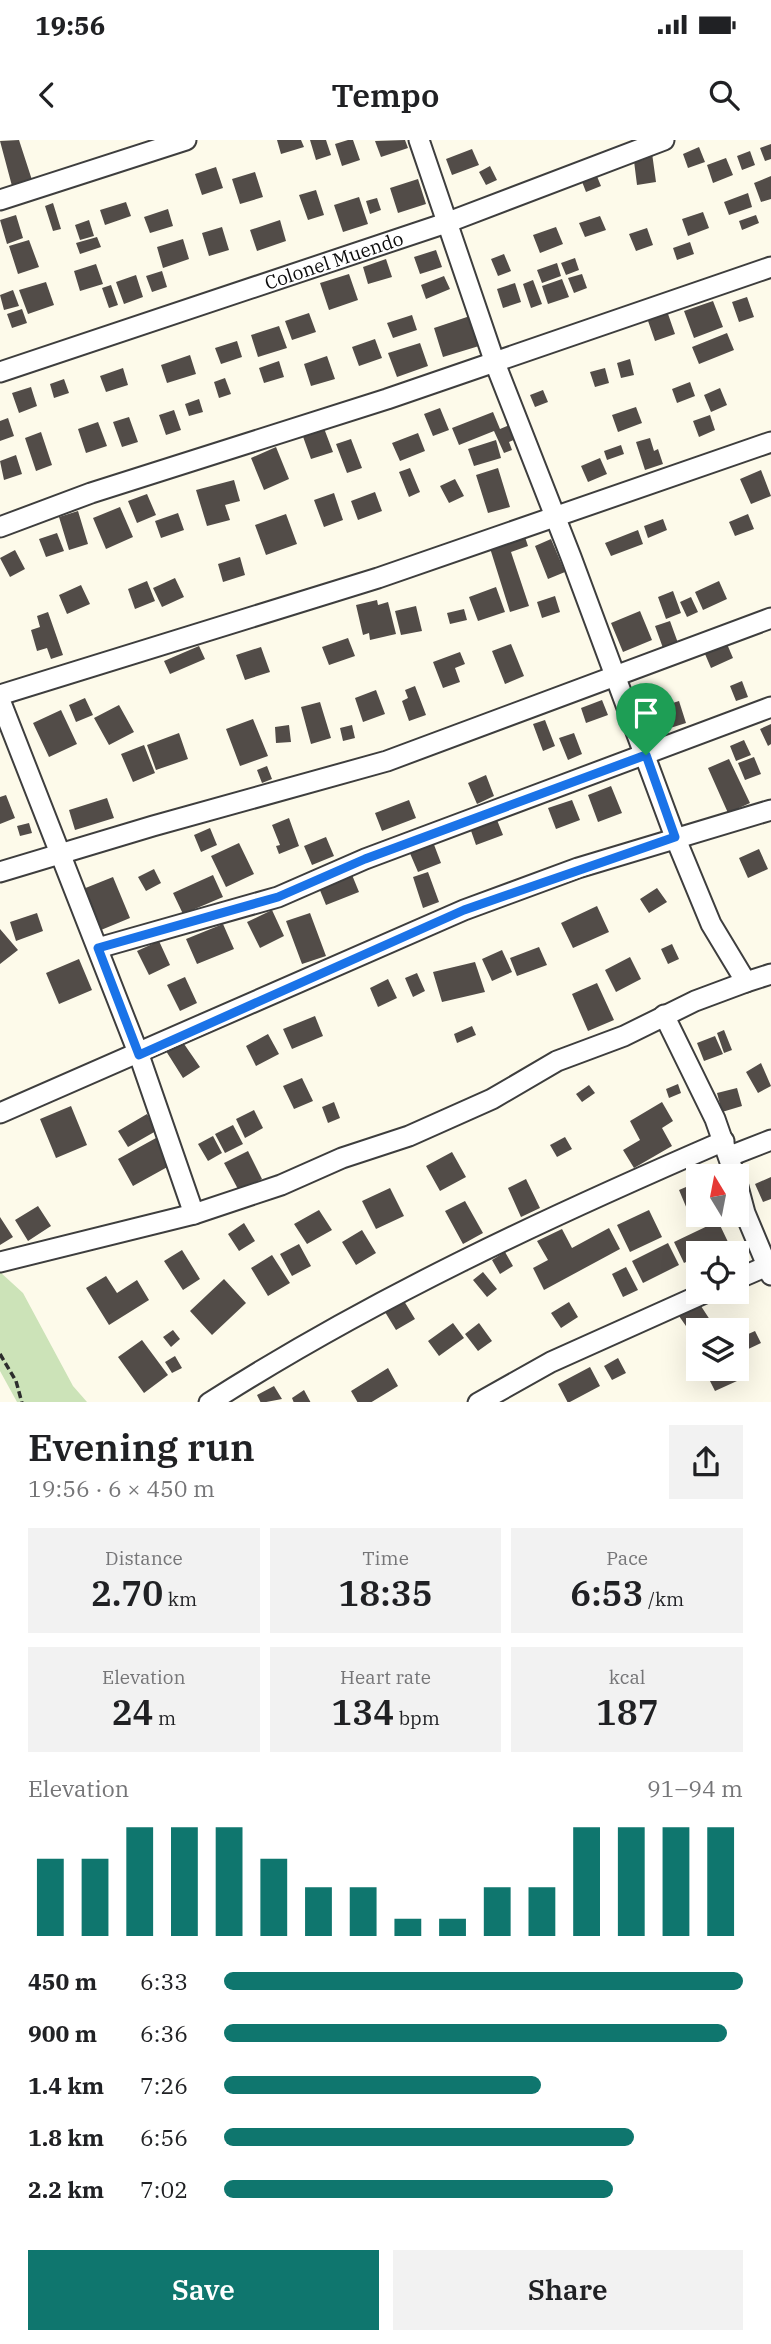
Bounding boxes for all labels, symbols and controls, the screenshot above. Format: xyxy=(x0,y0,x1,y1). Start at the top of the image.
text: 19:56 xyxy=(35,8,105,42)
text: Tempo xyxy=(331,74,440,116)
icon: back xyxy=(28,76,66,114)
icon: search xyxy=(705,76,743,114)
street label: Colonel Muendo xyxy=(261,226,406,295)
pin xyxy=(616,683,676,755)
icon: arrive xyxy=(627,694,665,732)
north arrow xyxy=(686,1164,749,1227)
map controls xyxy=(686,1164,749,1381)
button: locate xyxy=(686,1241,749,1304)
button: layers xyxy=(686,1318,749,1381)
text: Evening run xyxy=(28,1422,255,1471)
button: share xyxy=(669,1425,743,1499)
text: 19:56 · 6 × 450 m xyxy=(28,1473,215,1503)
text: Distance xyxy=(105,1546,183,1570)
text: Time xyxy=(362,1546,409,1570)
text: Pace xyxy=(606,1546,648,1570)
text: 2.70 xyxy=(91,1570,163,1616)
text: 18:35 xyxy=(338,1570,433,1616)
text: 6:53 xyxy=(570,1570,644,1616)
text: km xyxy=(163,1587,197,1611)
text: /km xyxy=(644,1587,684,1611)
text: Elevation xyxy=(102,1665,186,1689)
text: Heart rate xyxy=(340,1665,431,1689)
text: kcal xyxy=(609,1665,645,1689)
text: 24 xyxy=(112,1689,154,1735)
text: 134 xyxy=(331,1689,394,1735)
text: 187 xyxy=(596,1689,659,1735)
text: m xyxy=(154,1706,176,1730)
text: bpm xyxy=(394,1706,440,1730)
text: Elevation xyxy=(28,1773,129,1803)
text: 91–94 m xyxy=(647,1773,743,1803)
text: 450 m xyxy=(28,1966,97,1996)
text: 6:33 xyxy=(140,1966,188,1996)
text: 900 m xyxy=(28,2018,97,2048)
text: 6:36 xyxy=(140,2018,188,2048)
text: 1.4 km xyxy=(28,2070,104,2100)
text: 7:26 xyxy=(140,2070,188,2100)
text: 1.8 km xyxy=(28,2122,104,2152)
text: 6:56 xyxy=(140,2122,188,2152)
text: 2.2 km xyxy=(28,2174,104,2204)
text: 7:02 xyxy=(140,2174,188,2204)
button: Save xyxy=(28,2250,379,2330)
button: Share xyxy=(393,2250,743,2330)

